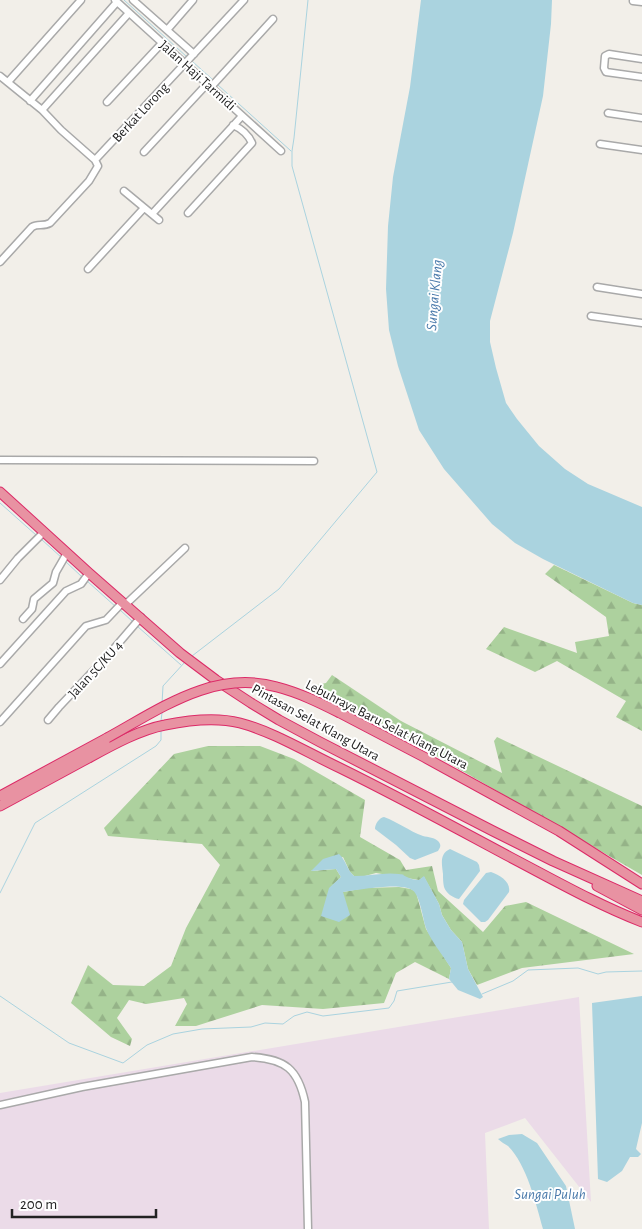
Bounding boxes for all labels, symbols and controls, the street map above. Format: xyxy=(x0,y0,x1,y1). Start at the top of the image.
street label: Jalan Haji Tarmidi xyxy=(157,38,238,113)
street label: Berkat Lorong xyxy=(110,80,172,145)
water label: Sungai Klang xyxy=(424,259,445,331)
street label: Jalan 5C/KU 4 xyxy=(66,638,126,701)
street label: Lebuhraya Baru Selat Klang Utara xyxy=(303,678,471,772)
street label: Pintasan Selat Klang Utara xyxy=(249,682,382,764)
scale bar xyxy=(12,1186,156,1218)
water label: Sungai Puluh xyxy=(514,1187,586,1202)
text: 200 m xyxy=(20,1197,57,1212)

